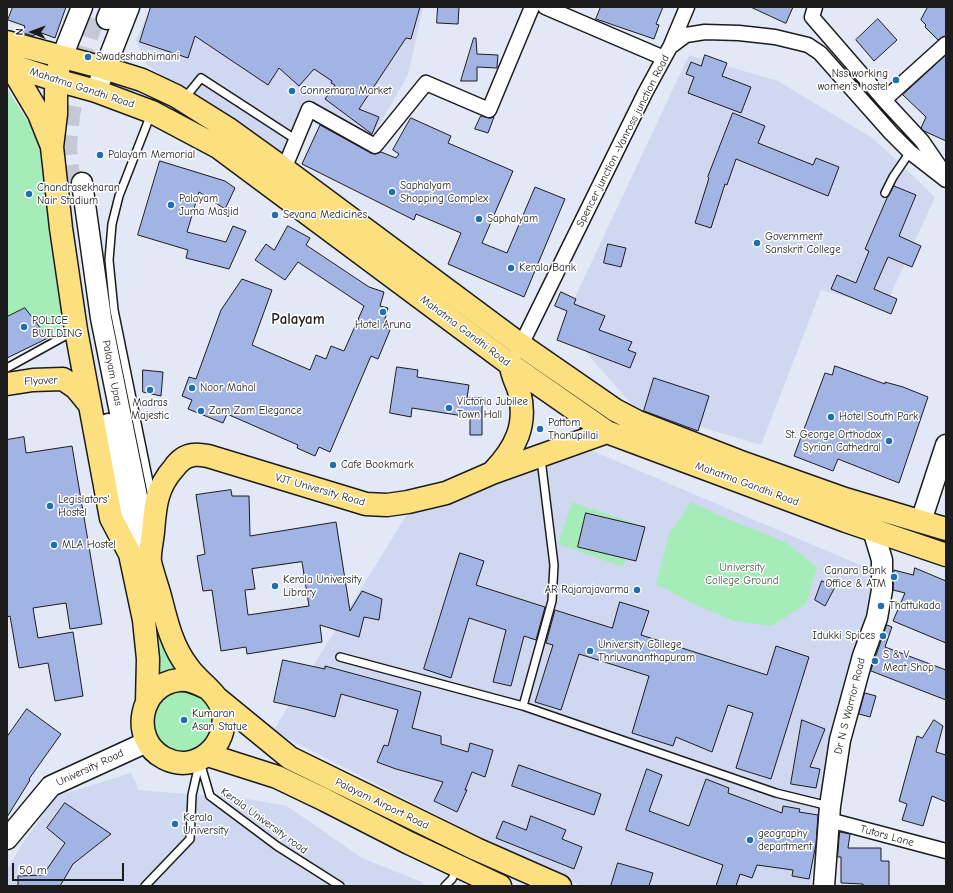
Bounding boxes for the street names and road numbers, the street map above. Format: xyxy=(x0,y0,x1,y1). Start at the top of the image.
street label: Spencer junction -Vanross junction Road xyxy=(574,53,672,229)
street label: Mahatma Gandhi Road xyxy=(28,65,136,111)
street label: Mahatma Gandhi Road xyxy=(417,293,513,369)
street label: Palayam Upas xyxy=(99,339,125,407)
street label: Flyover xyxy=(24,374,58,388)
street label: Mahatma Gandhi Road xyxy=(693,459,801,509)
street label: VJT University Road xyxy=(274,471,366,509)
street label: Dr N S Warrior Road xyxy=(832,656,868,756)
street label: University Road xyxy=(54,747,126,789)
street label: Palayam Airport Road xyxy=(333,776,431,832)
street label: Kerala University road xyxy=(218,785,310,857)
street label: Tutors Lane xyxy=(859,822,915,850)

